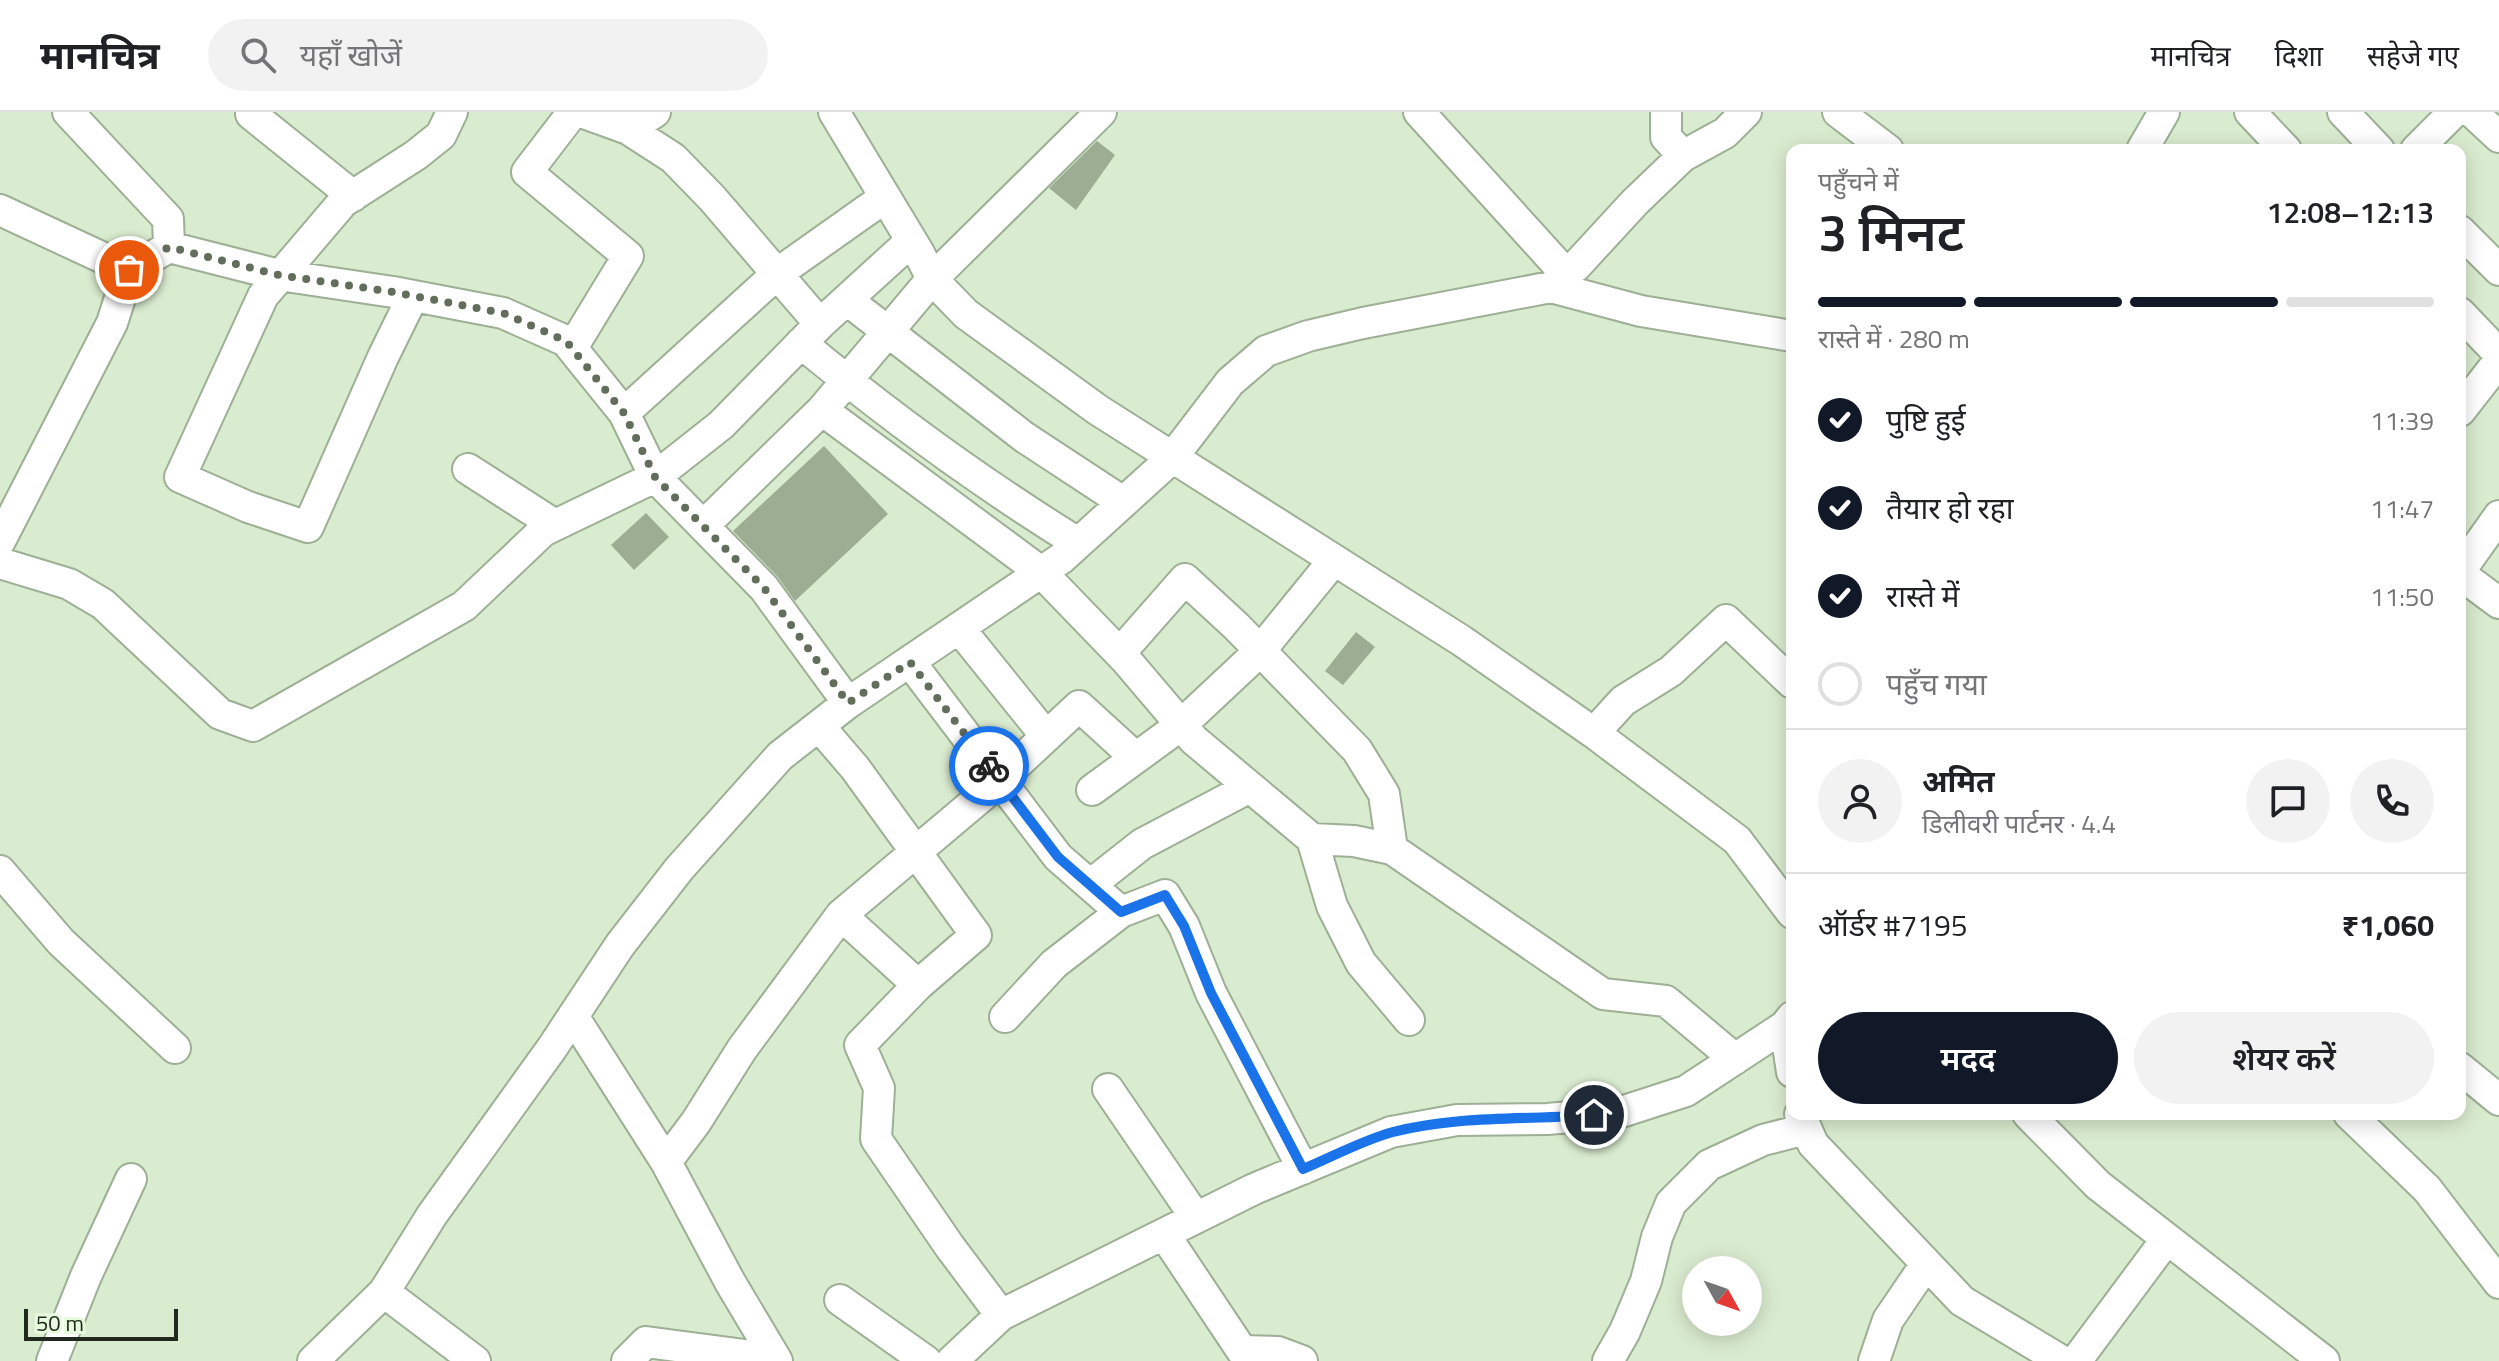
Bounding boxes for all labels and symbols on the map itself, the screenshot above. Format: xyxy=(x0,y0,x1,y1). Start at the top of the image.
pin xyxy=(95,236,163,304)
courier xyxy=(949,726,1029,806)
pin xyxy=(1560,1081,1628,1149)
north arrow xyxy=(1682,1256,1762,1336)
scale bar xyxy=(24,1305,178,1341)

